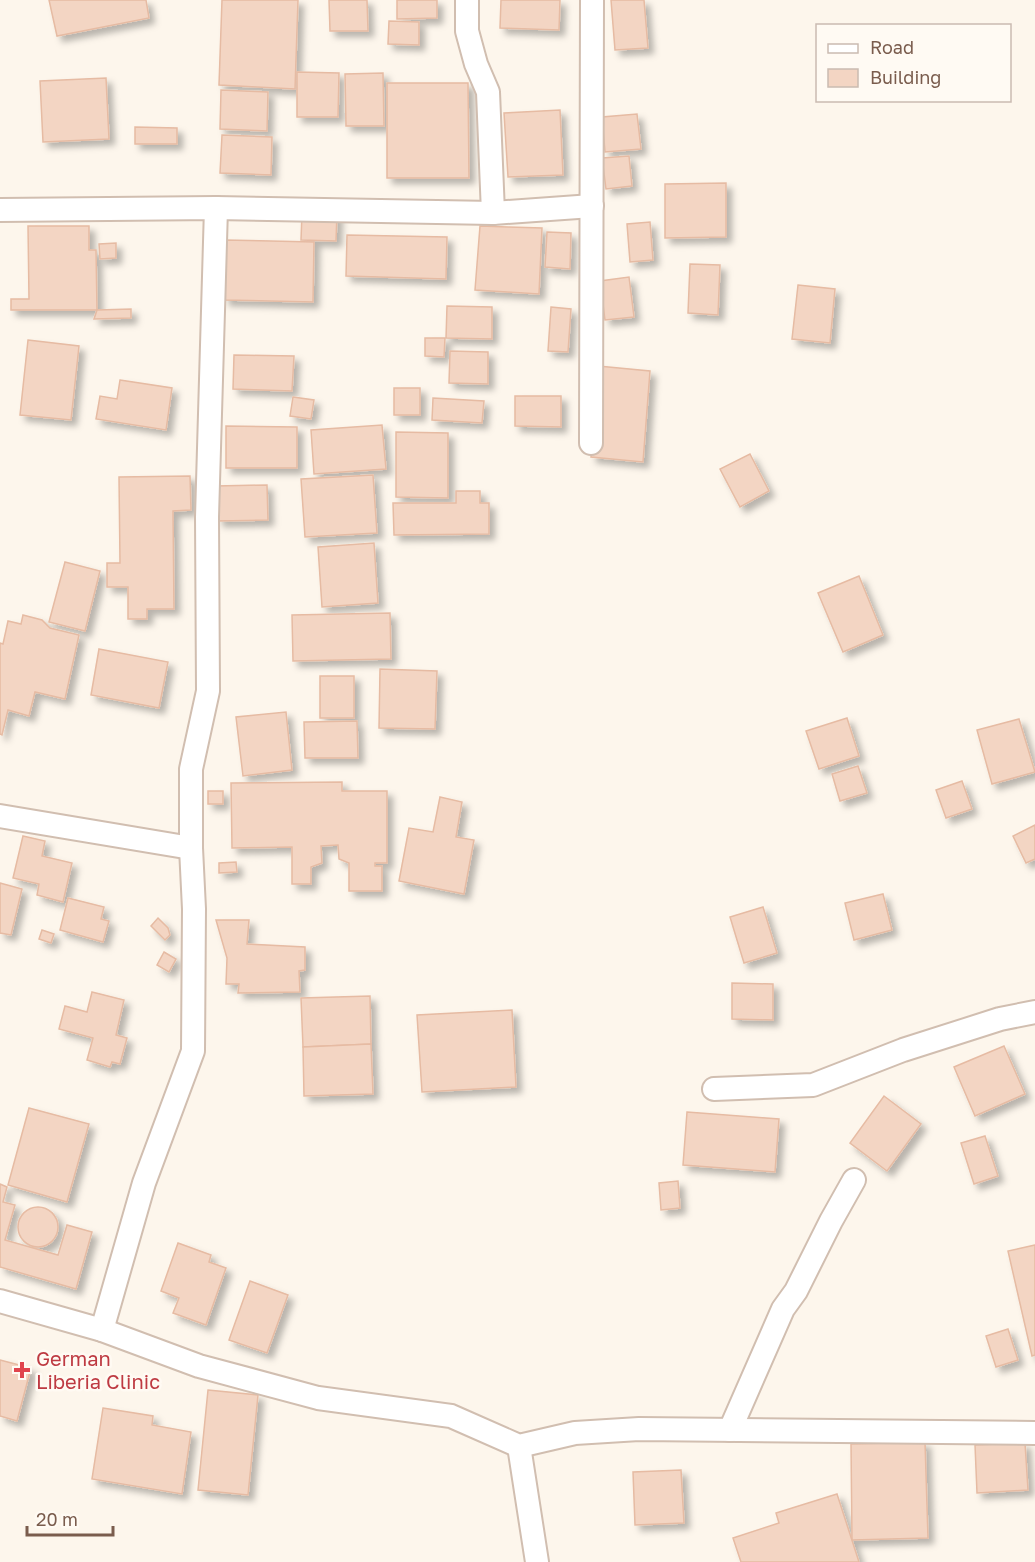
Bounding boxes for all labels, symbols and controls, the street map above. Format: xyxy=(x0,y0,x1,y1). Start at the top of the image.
legend xyxy=(816,24,1011,102)
text: Road xyxy=(870,36,914,58)
text: Building xyxy=(870,66,941,88)
place label: German Liberia Clinic xyxy=(36,1346,160,1393)
marker: German Liberia Clinic xyxy=(13,1361,31,1379)
scale bar xyxy=(27,1499,112,1537)
text: 20 m xyxy=(36,1508,78,1530)

